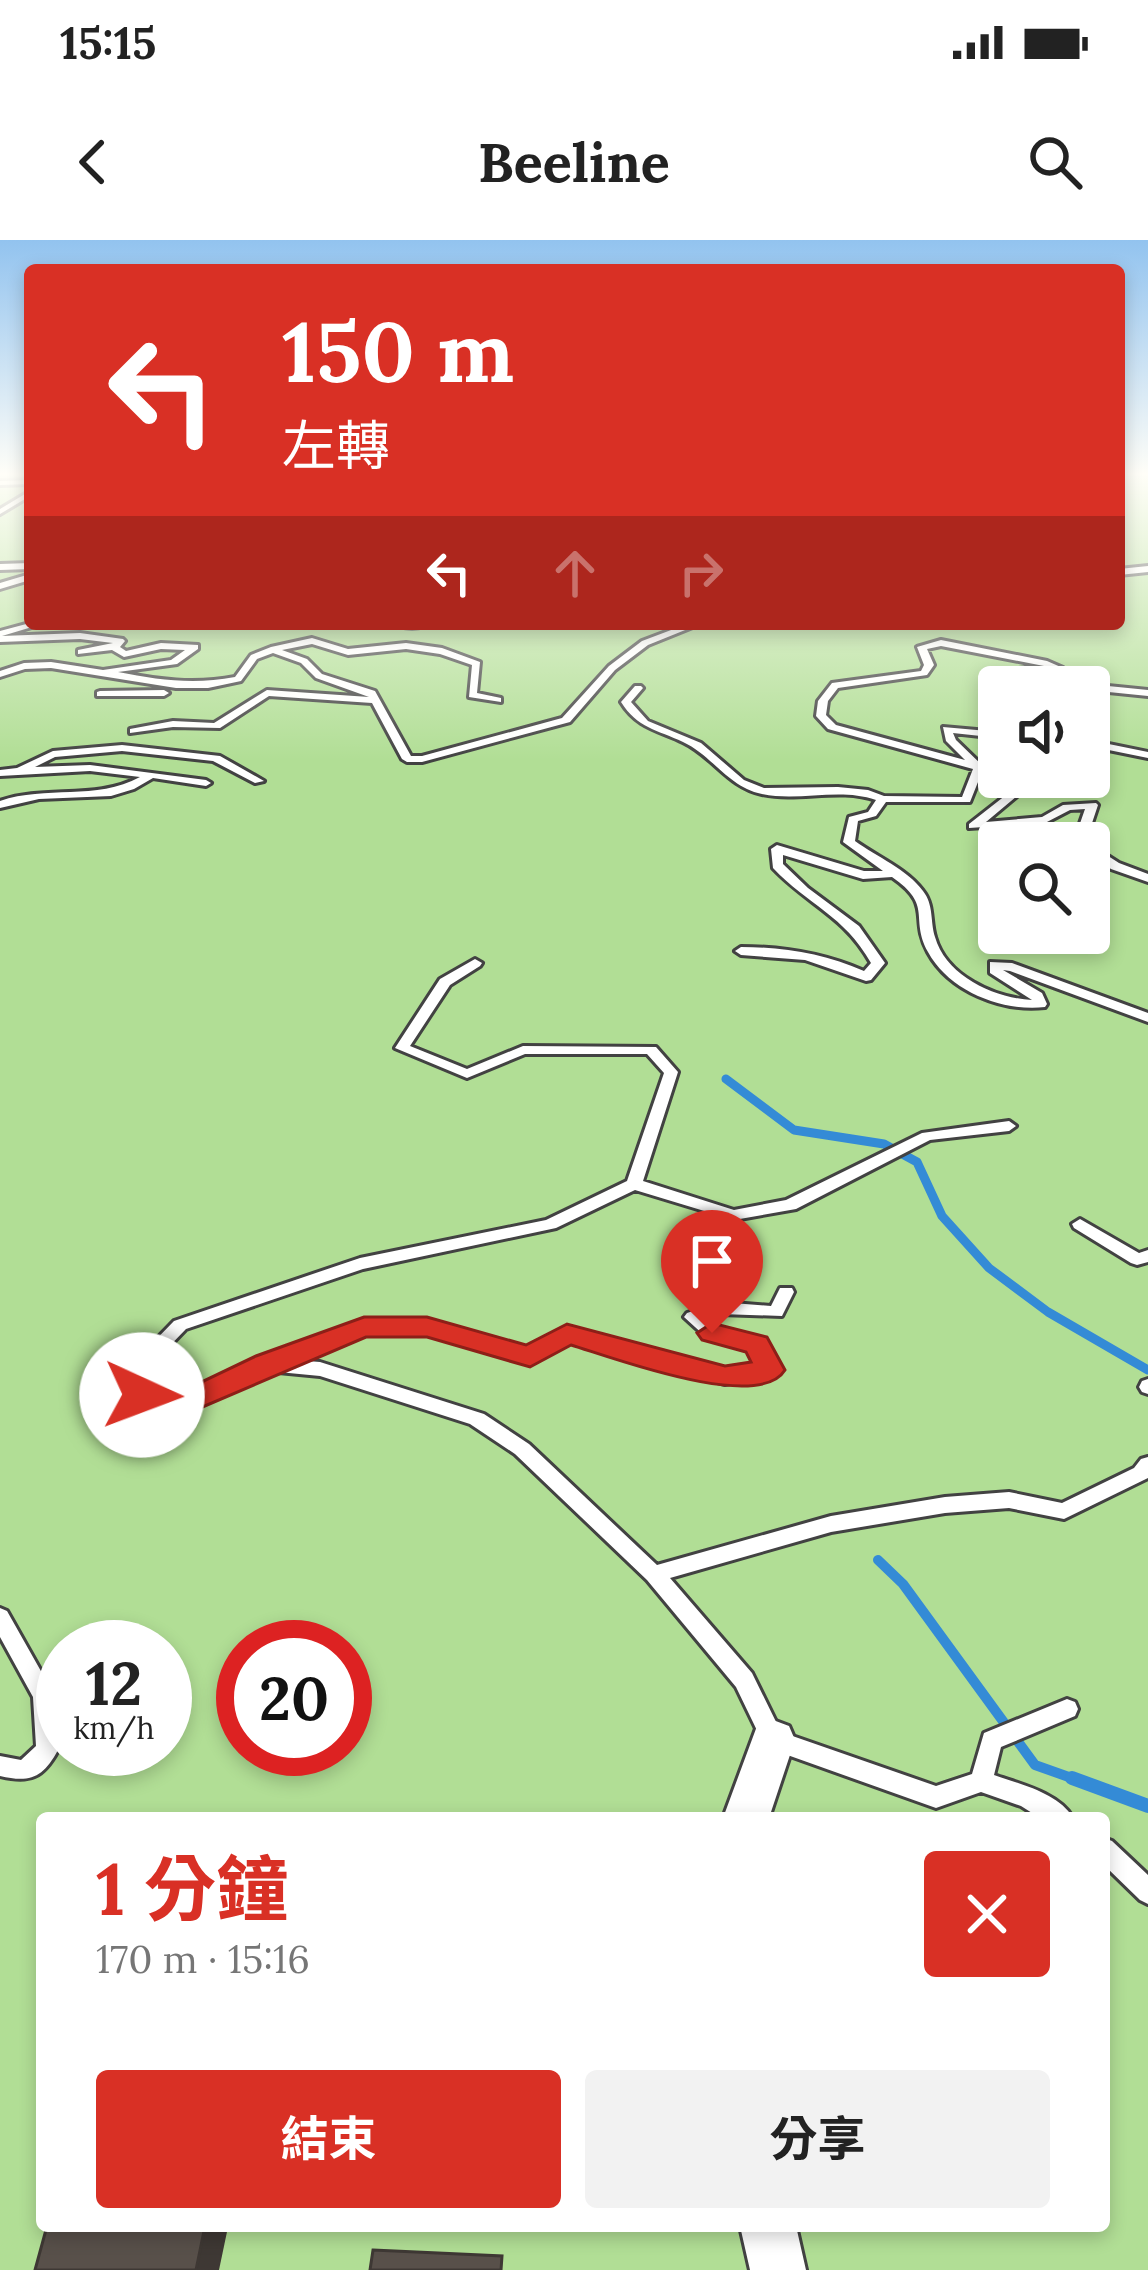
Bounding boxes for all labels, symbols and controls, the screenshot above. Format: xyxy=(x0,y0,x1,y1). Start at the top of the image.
text: 15:15 xyxy=(60,14,156,71)
text: Beeline xyxy=(478,128,670,197)
icon: back xyxy=(60,129,126,195)
icon: search xyxy=(1022,129,1088,195)
text: 150 m xyxy=(282,297,514,405)
icon: left xyxy=(84,312,240,468)
text: 左轉 xyxy=(282,411,390,480)
icon: left xyxy=(416,540,482,606)
icon: ahead xyxy=(542,540,608,606)
icon: right xyxy=(668,540,734,606)
map controls xyxy=(978,666,1110,954)
button: sound xyxy=(978,666,1110,798)
button: search xyxy=(978,822,1110,954)
pin xyxy=(661,1210,763,1333)
icon: arrive xyxy=(679,1228,745,1294)
position arrow xyxy=(79,1332,205,1458)
speed limit sign: 20 xyxy=(216,1620,372,1776)
text: 12 xyxy=(86,1645,142,1721)
text: km/h xyxy=(73,1709,155,1747)
text: 1 分鐘 xyxy=(96,1843,288,1935)
button: close xyxy=(924,1851,1050,1977)
text: 170 m · 15:16 xyxy=(96,1934,310,1984)
button: 結束 xyxy=(96,2070,561,2208)
button: 分享 xyxy=(585,2070,1050,2208)

